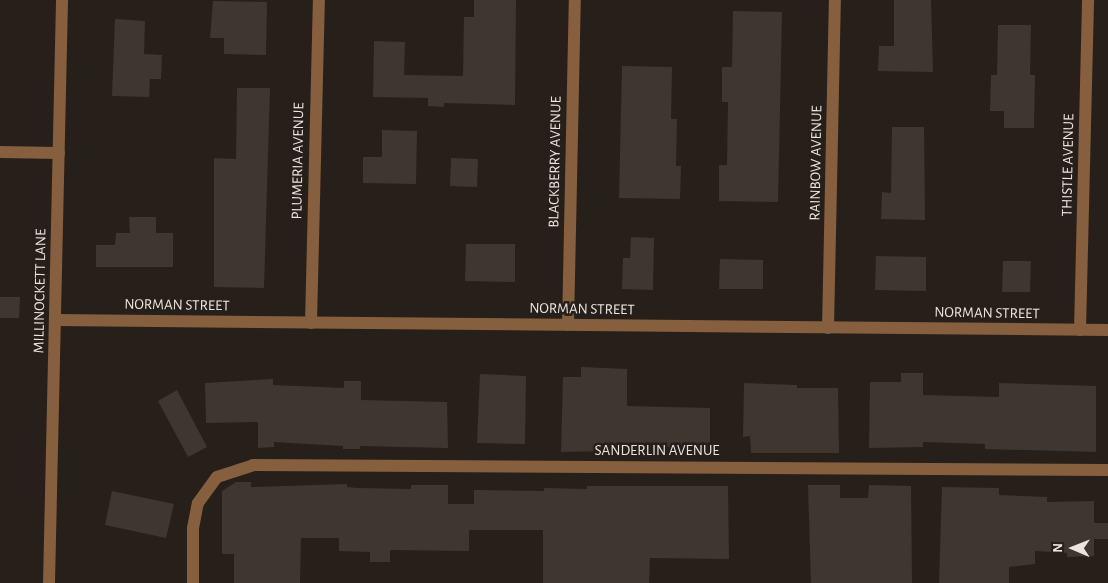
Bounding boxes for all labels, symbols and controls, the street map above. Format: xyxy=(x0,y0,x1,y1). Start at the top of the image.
street label: BLACKBERRY AVENUE xyxy=(545,96,565,228)
street label: PLUMERIA AVENUE xyxy=(288,102,308,220)
street label: RAINBOW AVENUE xyxy=(806,105,826,221)
street label: THISTLE AVENUE xyxy=(1058,114,1078,216)
street label: MILLINOCKETT LANE xyxy=(30,229,50,353)
street label: NORMAN STREET xyxy=(124,295,230,315)
street label: NORMAN STREET xyxy=(529,299,635,319)
street label: NORMAN STREET xyxy=(934,303,1040,323)
street label: SANDERLIN AVENUE xyxy=(594,442,720,460)
north arrow xyxy=(1048,523,1098,573)
text: N xyxy=(1051,543,1065,553)

